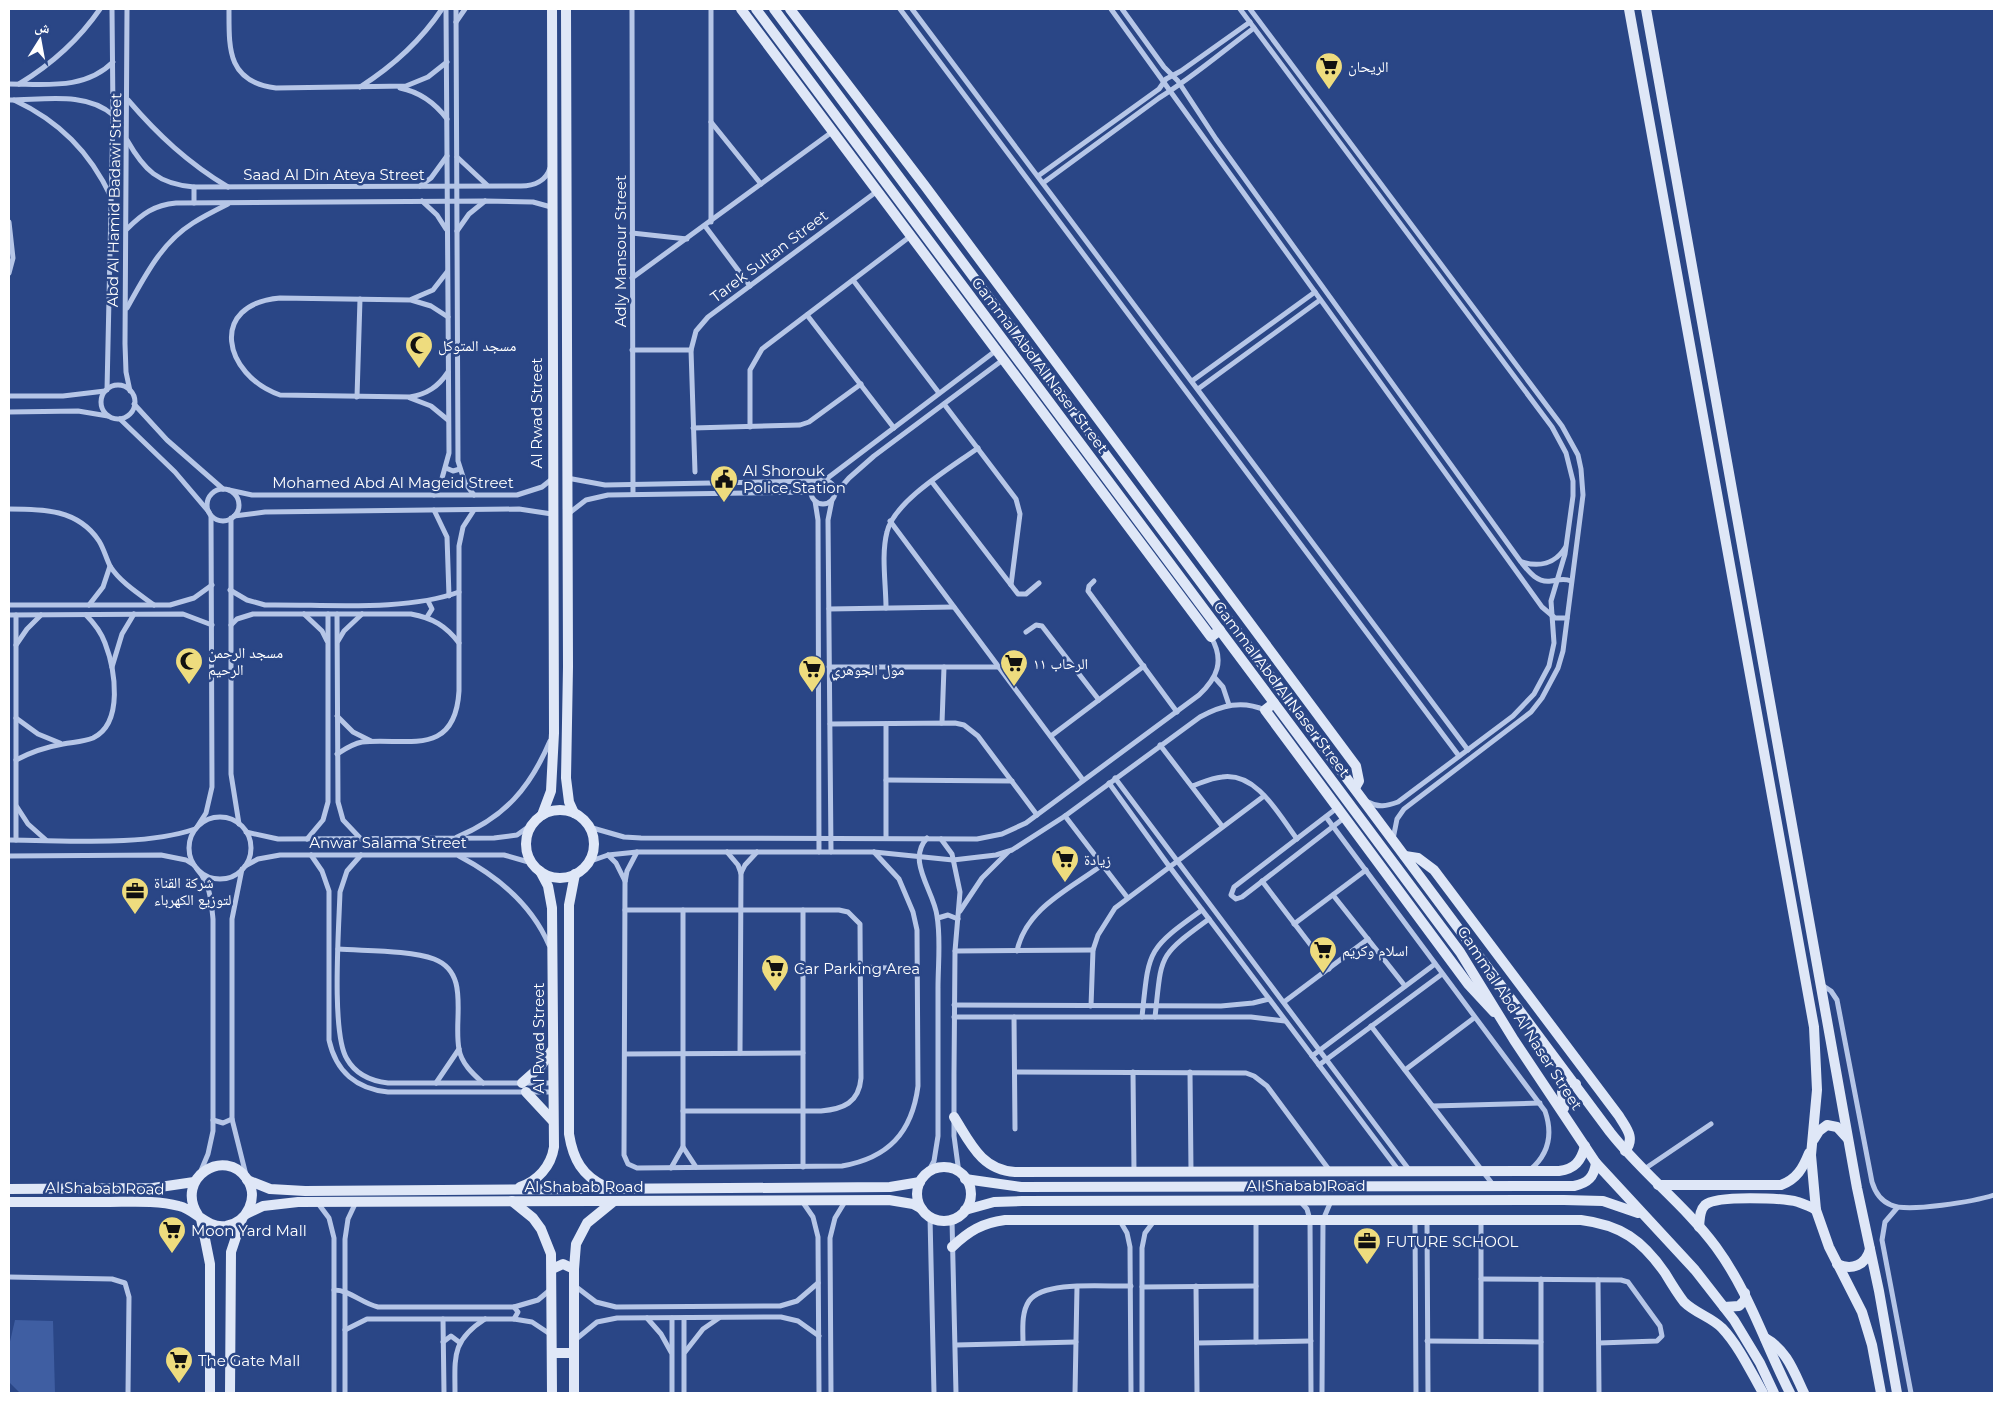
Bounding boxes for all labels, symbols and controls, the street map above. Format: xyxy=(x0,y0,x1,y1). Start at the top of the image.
north arrow xyxy=(15,15,65,65)
text: ش xyxy=(33,17,52,38)
supermarket icon: الريحان xyxy=(1314,51,1344,90)
place label: الريحان xyxy=(1348,57,1389,77)
street label: Abd Al Hamid Badawi Street xyxy=(103,93,125,307)
street label: Saad Al Din Ateya Street xyxy=(243,165,425,184)
street label: Adly Mansour Street xyxy=(611,175,630,327)
street label: Tarek Sultan Street xyxy=(707,206,831,306)
street label: Gammal Abd Al Naser Street xyxy=(968,273,1112,457)
mosque icon: مسجد المتوكل xyxy=(404,330,434,369)
place label: مسجد المتوكل xyxy=(438,336,516,356)
street label: Al Rwad Street xyxy=(527,358,546,468)
place label: Al Shorouk Police Station xyxy=(743,461,846,497)
public building icon: Al Shorouk Police Station xyxy=(709,464,739,503)
street label: Mohamed Abd Al Mageid Street xyxy=(272,473,514,492)
street label: Gammal Abd Al Naser Street xyxy=(1210,597,1354,781)
place label: مسجد الرحمن الرحيم xyxy=(208,643,283,680)
mosque icon: مسجد الرحمن الرحيم xyxy=(174,646,204,685)
supermarket icon: الرحاب ١١ xyxy=(999,648,1029,687)
supermarket icon: مول الجوهري xyxy=(797,654,827,693)
place label: الرحاب ١١ xyxy=(1033,654,1088,673)
place label: مول الجوهري xyxy=(831,660,905,681)
street label: Anwar Salama Street xyxy=(309,833,467,852)
supermarket icon: زيادة xyxy=(1050,844,1080,883)
place label: زيادة xyxy=(1084,850,1111,869)
place label: شركة القناة لتوزيع الكهرباء xyxy=(154,873,232,910)
office icon: شركة القناة لتوزيع الكهرباء xyxy=(120,876,150,915)
street label: Gammal Abd Al Naser Street xyxy=(1453,922,1587,1114)
supermarket icon: اسلام وكريم xyxy=(1308,935,1338,974)
place label: اسلام وكريم xyxy=(1342,941,1408,961)
supermarket icon: Car Parking Area xyxy=(760,953,790,992)
place label: Car Parking Area xyxy=(794,959,920,978)
street label: Al Rwad Street xyxy=(529,983,548,1093)
street label: Al Shabab Road xyxy=(1246,1176,1366,1195)
street label: Al Shabab Road xyxy=(45,1177,165,1199)
street label: Al Shabab Road xyxy=(524,1177,644,1196)
supermarket icon: Moon Yard Mall xyxy=(157,1215,187,1254)
place label: Moon Yard Mall xyxy=(191,1221,307,1240)
office icon: FUTURE SCHOOL xyxy=(1352,1226,1382,1265)
place label: FUTURE SCHOOL xyxy=(1386,1232,1518,1251)
supermarket icon: The Gate Mall xyxy=(164,1345,194,1384)
place label: The Gate Mall xyxy=(198,1351,300,1370)

